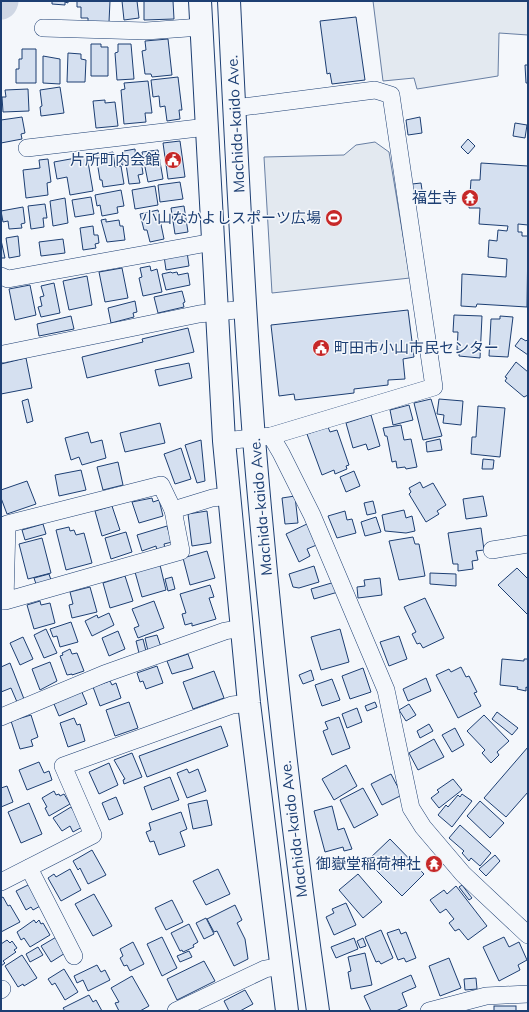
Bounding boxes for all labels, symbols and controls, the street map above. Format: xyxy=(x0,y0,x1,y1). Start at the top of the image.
street label: Machida-kaido Ave. xyxy=(222,55,249,193)
place label: 片所町内会館 xyxy=(70,150,160,169)
public building icon: 片所町内会館 xyxy=(163,150,183,170)
place label: 福生寺 xyxy=(412,188,457,207)
temple icon: 福生寺 xyxy=(460,188,480,208)
place label: 小山なかよしスポーツ広場 xyxy=(142,208,321,227)
sports icon: 小山なかよしスポーツ広場 xyxy=(324,208,344,228)
public building icon: 町田市小山市民センター xyxy=(311,338,331,358)
place label: 町田市小山市民センター xyxy=(334,338,499,357)
street label: Machida-kaido Ave. xyxy=(245,438,276,577)
street label: Machida-kaido Ave. xyxy=(276,759,311,899)
place label: 御嶽堂稲荷神社 xyxy=(316,854,421,873)
temple icon: 御嶽堂稲荷神社 xyxy=(424,854,444,874)

